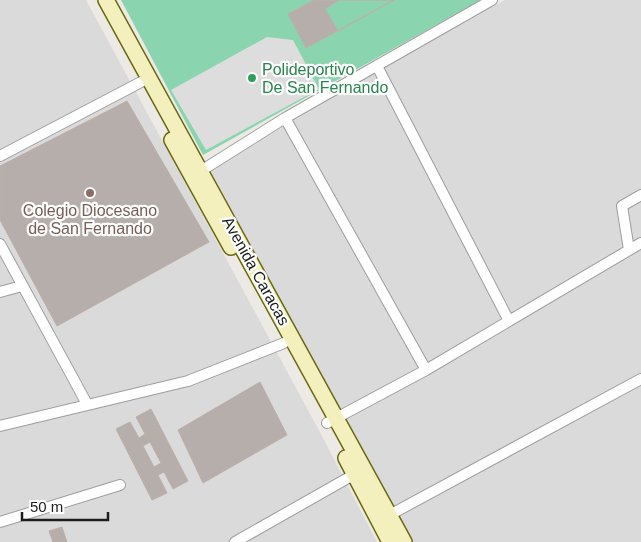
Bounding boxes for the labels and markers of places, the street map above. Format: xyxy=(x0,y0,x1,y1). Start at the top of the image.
place label: Polideportivo De San Fernando xyxy=(262,61,388,96)
marker: Polideportivo De San Fernando xyxy=(246,72,258,84)
marker: Colegio Diocesano de San Fernando xyxy=(84,187,96,199)
place label: Colegio Diocesano de San Fernando xyxy=(23,202,157,237)

